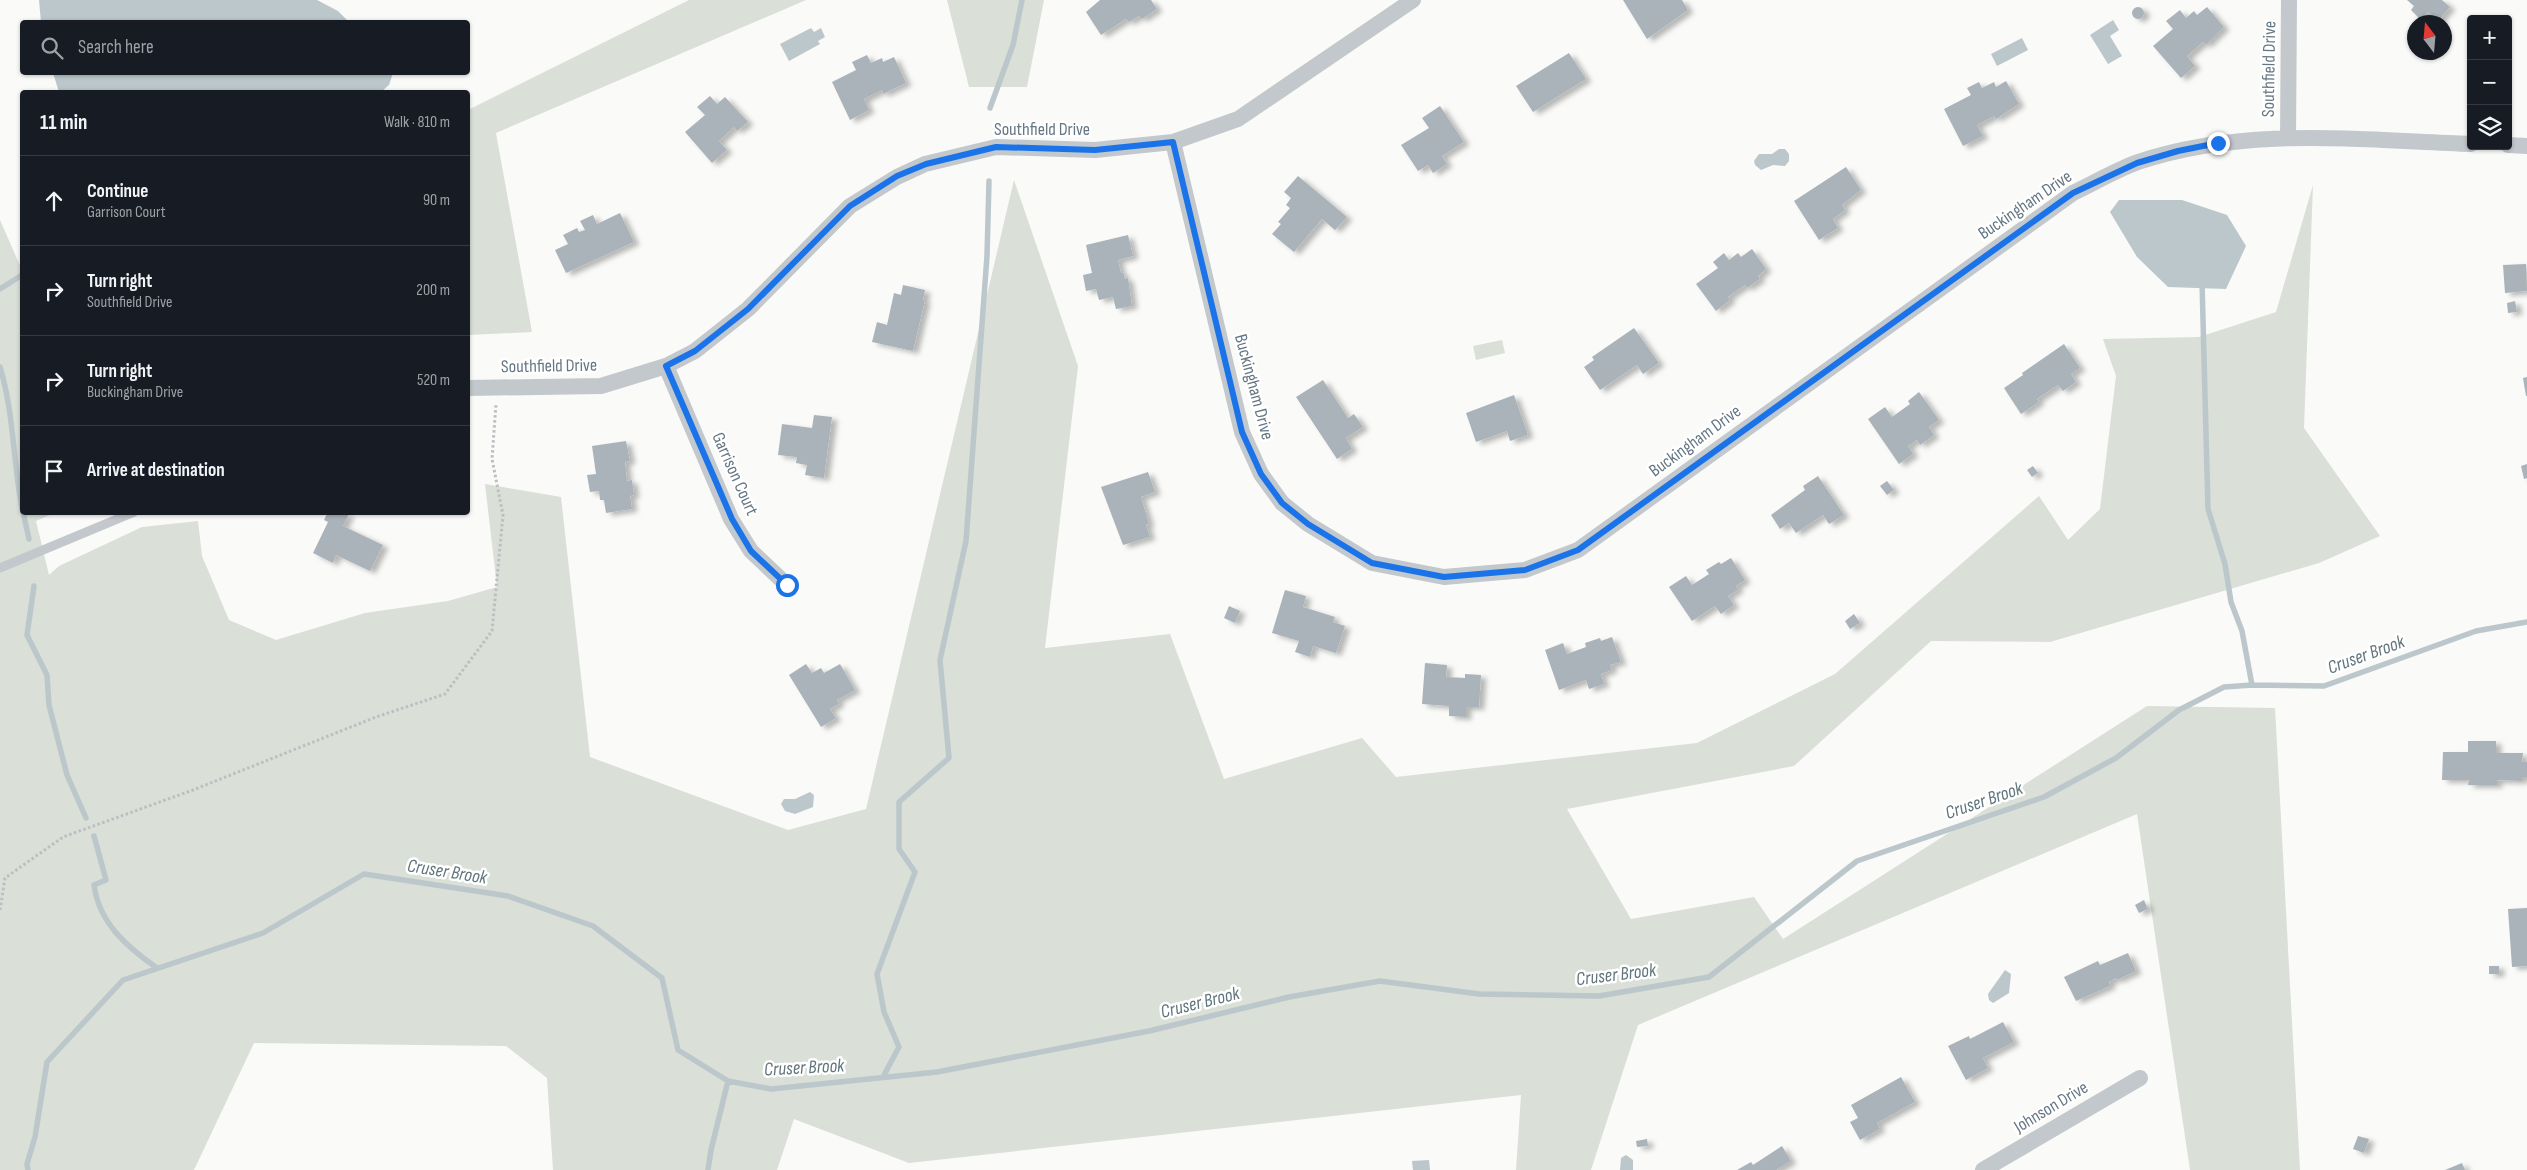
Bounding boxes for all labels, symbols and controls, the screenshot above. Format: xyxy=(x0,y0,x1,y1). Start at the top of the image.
north arrow xyxy=(2407,15,2452,60)
map controls xyxy=(2467,15,2512,150)
button: + xyxy=(2467,15,2512,60)
search box xyxy=(20,20,470,75)
street label: Southfield Drive xyxy=(2258,21,2280,117)
icon: search xyxy=(38,34,66,62)
text: Search here xyxy=(78,36,154,59)
button: − xyxy=(2467,60,2512,105)
button: layers xyxy=(2467,105,2512,150)
text: 11 min xyxy=(40,110,87,135)
text: Walk · 810 m xyxy=(384,113,450,132)
street label: Southfield Drive xyxy=(994,119,1090,140)
route end xyxy=(2207,132,2230,155)
street label: Buckingham Drive xyxy=(1974,166,2076,244)
text: Continue xyxy=(87,180,148,203)
icon: ahead xyxy=(40,187,68,215)
text: 90 m xyxy=(423,191,450,210)
text: Garrison Court xyxy=(87,203,166,222)
text: Turn right xyxy=(87,270,152,293)
icon: right xyxy=(40,277,68,305)
text: 200 m xyxy=(416,281,450,300)
text: Southfield Drive xyxy=(87,293,172,312)
street label: Buckingham Drive xyxy=(1230,332,1278,442)
street label: Southfield Drive xyxy=(501,355,597,377)
text: Turn right xyxy=(87,360,152,383)
icon: right xyxy=(40,367,68,395)
text: 520 m xyxy=(417,371,450,390)
text: Buckingham Drive xyxy=(87,383,183,402)
street label: Buckingham Drive xyxy=(1645,401,1745,481)
street label: Garrison Court xyxy=(707,429,763,519)
icon: arrive xyxy=(40,457,68,485)
text: Arrive at destination xyxy=(87,459,225,482)
route start xyxy=(776,574,799,597)
water label: Cruser Brook xyxy=(2324,630,2409,680)
water label: Cruser Brook xyxy=(1942,777,2027,825)
water label: Cruser Brook xyxy=(406,854,489,890)
water label: Cruser Brook xyxy=(1575,959,1658,991)
water label: Cruser Brook xyxy=(1158,982,1243,1024)
water label: Cruser Brook xyxy=(763,1054,846,1082)
street label: Johnson Drive xyxy=(2009,1077,2092,1138)

